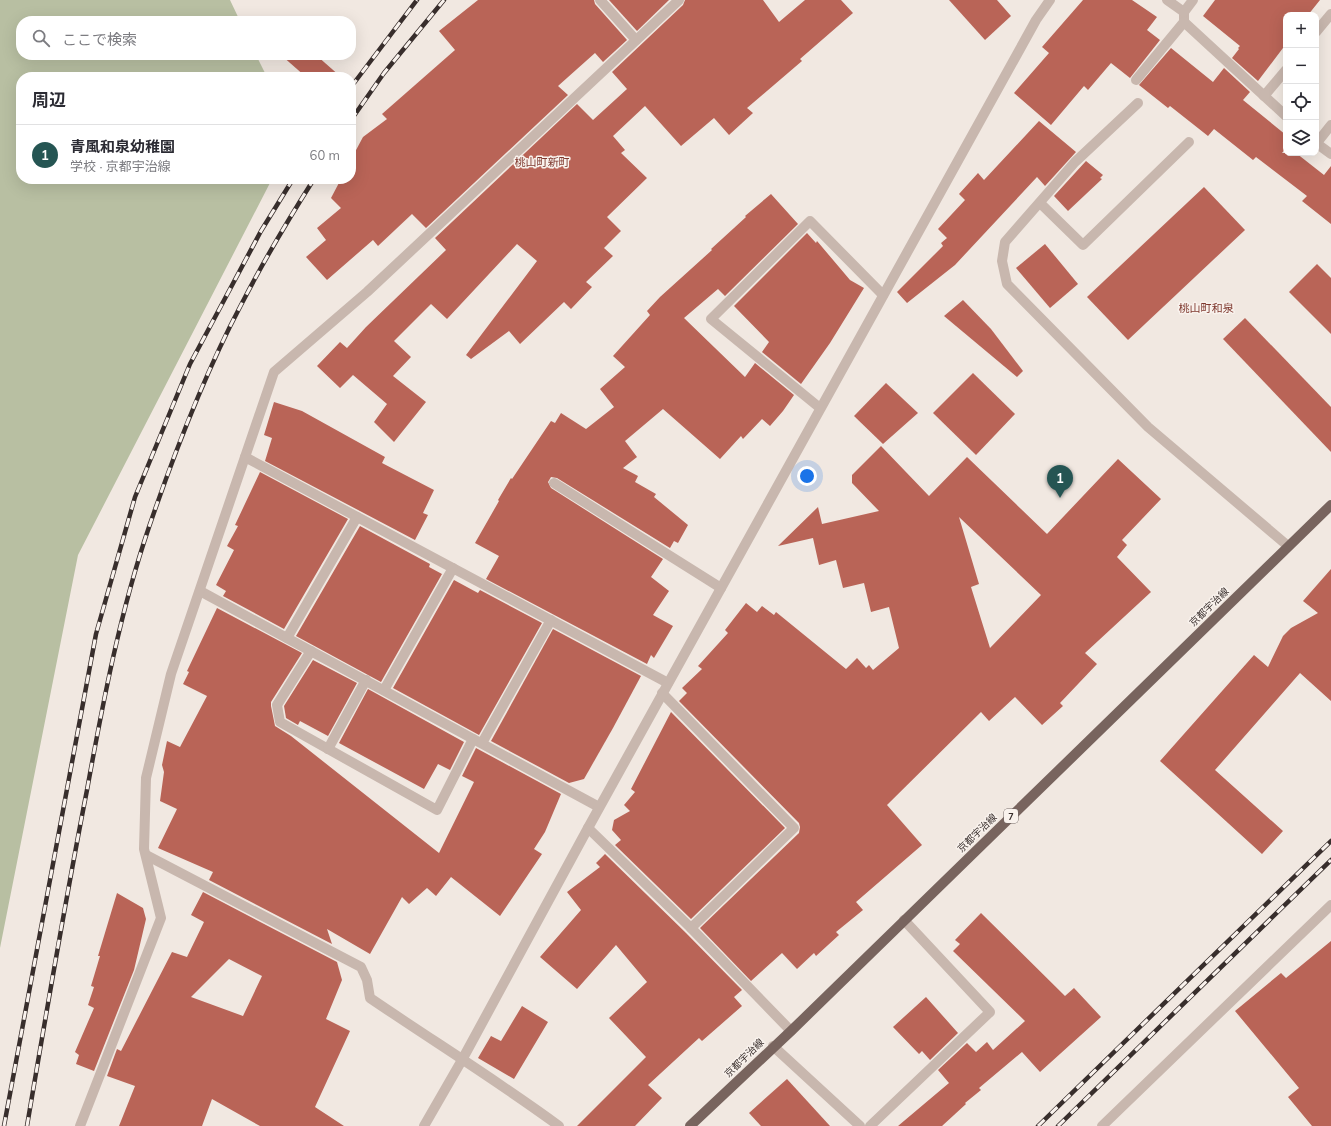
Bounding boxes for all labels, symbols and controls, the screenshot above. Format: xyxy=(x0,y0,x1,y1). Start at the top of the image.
map controls xyxy=(1283,12,1319,156)
button: + xyxy=(1283,12,1319,48)
search box xyxy=(16,16,356,60)
icon: search xyxy=(30,27,52,49)
text: ここで検索 xyxy=(62,30,137,49)
button: − xyxy=(1283,48,1319,84)
button: locate xyxy=(1283,84,1319,120)
text: 周辺 xyxy=(32,89,66,110)
button: layers xyxy=(1283,120,1319,156)
text: 青風和泉幼稚園 xyxy=(70,137,175,156)
text: 1 xyxy=(41,147,49,163)
text: 60 m xyxy=(310,147,340,163)
district label: 桃山町新町 xyxy=(515,155,570,169)
text: 学校 · 京都宇治線 xyxy=(70,158,171,174)
district label: 桃山町和泉 xyxy=(1179,301,1234,315)
pin: 1 xyxy=(1047,465,1073,498)
your location xyxy=(797,466,817,486)
street label: 京都宇治線 xyxy=(1187,585,1231,629)
road number: 7 xyxy=(1004,809,1018,823)
street label: 京都宇治線 xyxy=(955,811,999,855)
street label: 京都宇治線 xyxy=(722,1036,766,1080)

